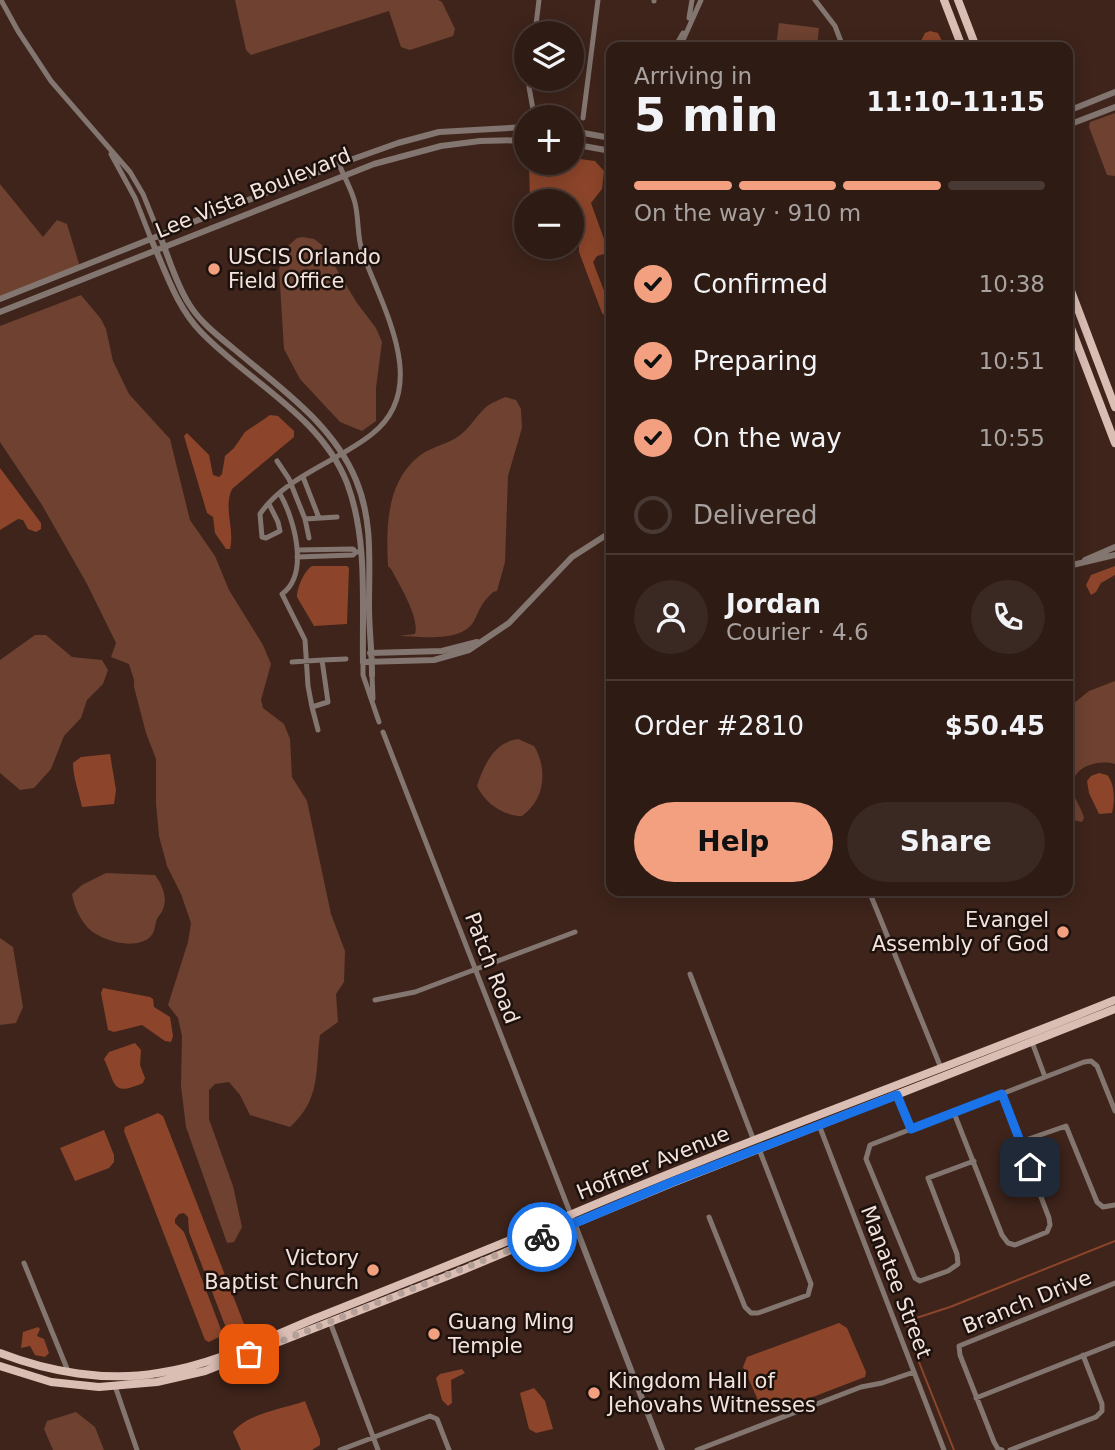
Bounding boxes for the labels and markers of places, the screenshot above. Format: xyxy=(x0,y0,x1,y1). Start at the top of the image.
place label: USCIS Orlando Field Office xyxy=(228,245,381,293)
marker: USCIS Orlando Field Office xyxy=(206,261,222,277)
place label: Evangel Assembly of God xyxy=(872,908,1049,956)
marker: Evangel Assembly of God xyxy=(1055,924,1071,940)
pin xyxy=(1000,1137,1060,1197)
place label: Victory Baptist Church xyxy=(204,1246,359,1294)
marker: Victory Baptist Church xyxy=(365,1262,381,1278)
place label: Guang Ming Temple xyxy=(447,1310,574,1358)
pin xyxy=(219,1324,279,1384)
marker: Guang Ming Temple xyxy=(426,1326,442,1342)
place label: Kingdom Hall of Jehovahs Witnesses xyxy=(606,1369,816,1417)
marker: Kingdom Hall of Jehovahs Witnesses xyxy=(586,1385,602,1401)

